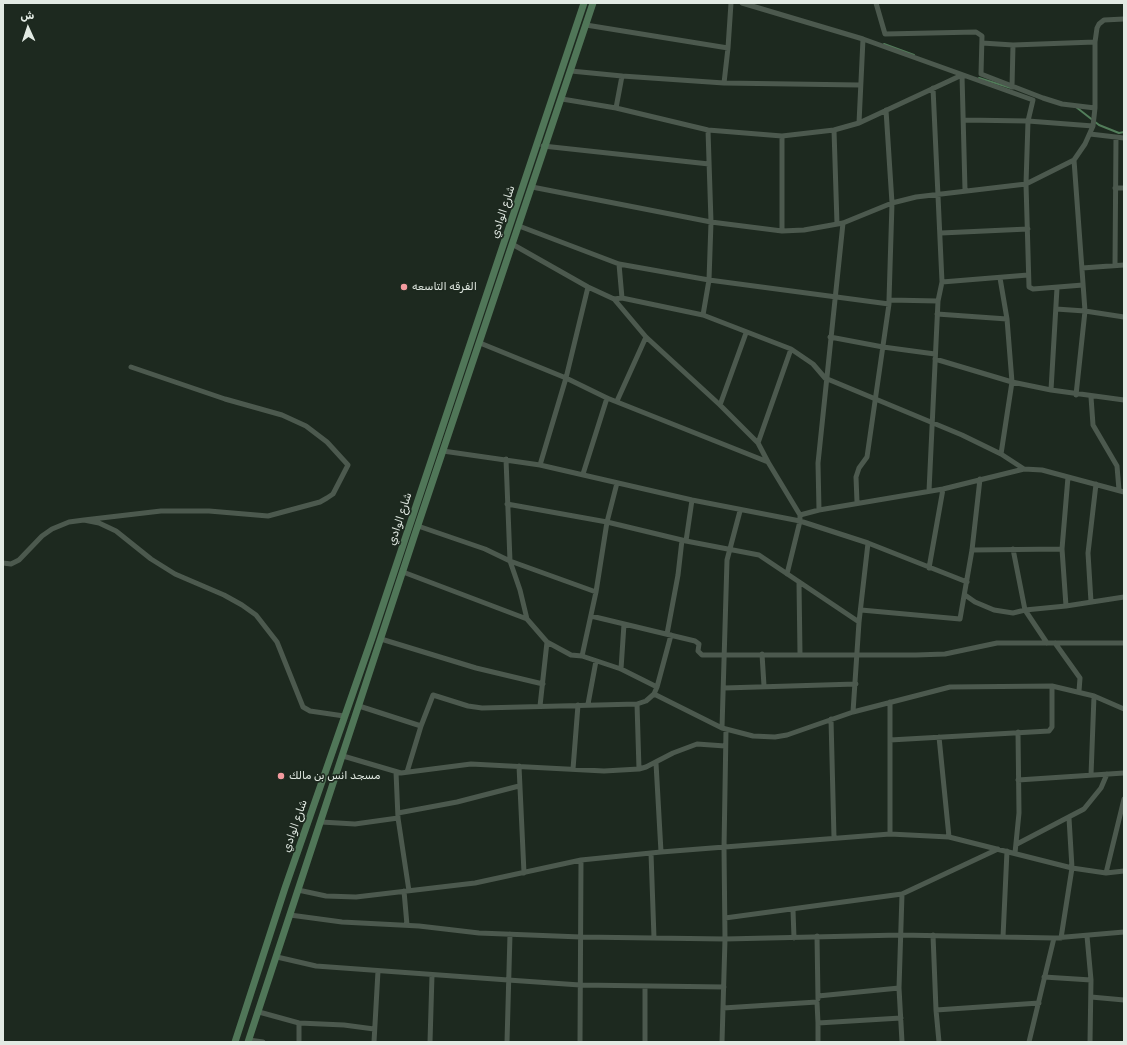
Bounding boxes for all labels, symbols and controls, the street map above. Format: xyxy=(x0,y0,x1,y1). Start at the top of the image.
north arrow xyxy=(8,8,48,48)
text: ش xyxy=(20,9,35,22)
street label: شارع الوادي xyxy=(488,184,518,240)
place label: الفرقه التاسعه xyxy=(412,280,477,294)
marker: الفرقه التاسعه xyxy=(399,282,409,292)
street label: شارع الوادي xyxy=(385,491,415,547)
place label: مسجد انس بن مالك xyxy=(289,769,380,783)
marker: مسجد انس بن مالك xyxy=(276,771,286,781)
street label: شارع الوادي xyxy=(280,798,310,854)

